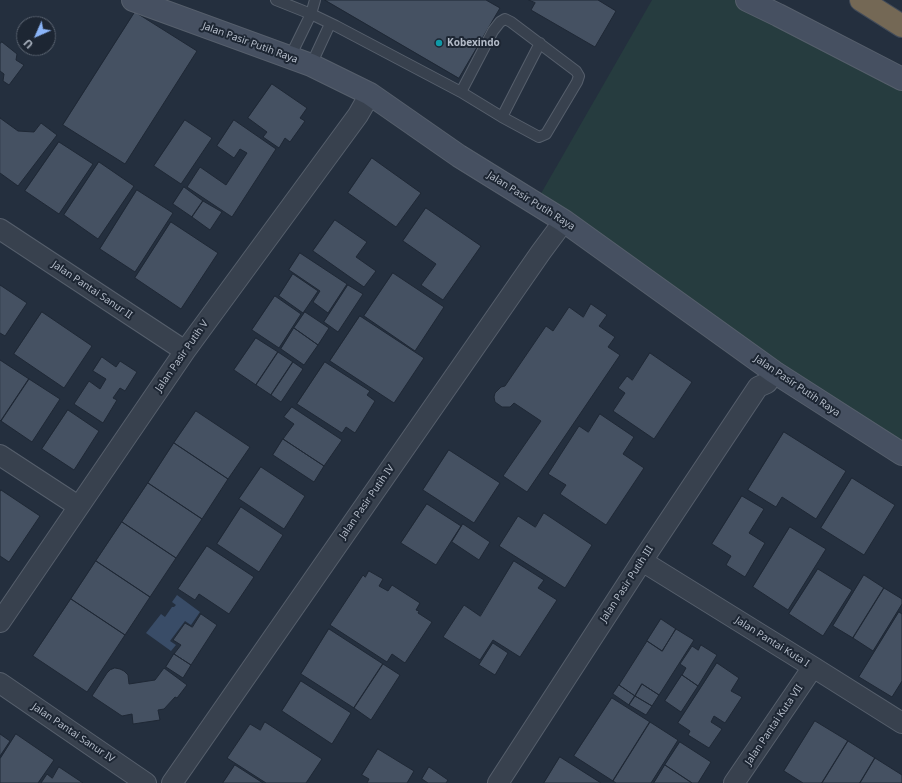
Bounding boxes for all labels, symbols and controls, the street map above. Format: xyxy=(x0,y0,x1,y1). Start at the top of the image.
north arrow xyxy=(16,16,56,56)
street label: Jalan Pasir Putih Raya xyxy=(201,20,299,66)
text: U xyxy=(20,36,36,52)
place label: Kobexindo xyxy=(447,37,500,49)
marker: Kobexindo xyxy=(434,38,444,48)
street label: Jalan Pasir Putih Raya xyxy=(485,169,577,233)
street label: Jalan Pantai Sanur II xyxy=(49,259,135,321)
street label: Jalan Pasir Putih V xyxy=(153,318,211,394)
street label: Jalan Pasir Putih Raya xyxy=(752,353,842,419)
street label: Jalan Pasir Putih IV xyxy=(337,463,397,541)
street label: Jalan Pasir Putih III xyxy=(598,544,656,624)
street label: Jalan Pantai Kuta I xyxy=(733,614,811,670)
street label: Jalan Pantai Kuta VII xyxy=(743,682,805,768)
street label: Jalan Pantai Sanur IV xyxy=(29,701,117,765)

